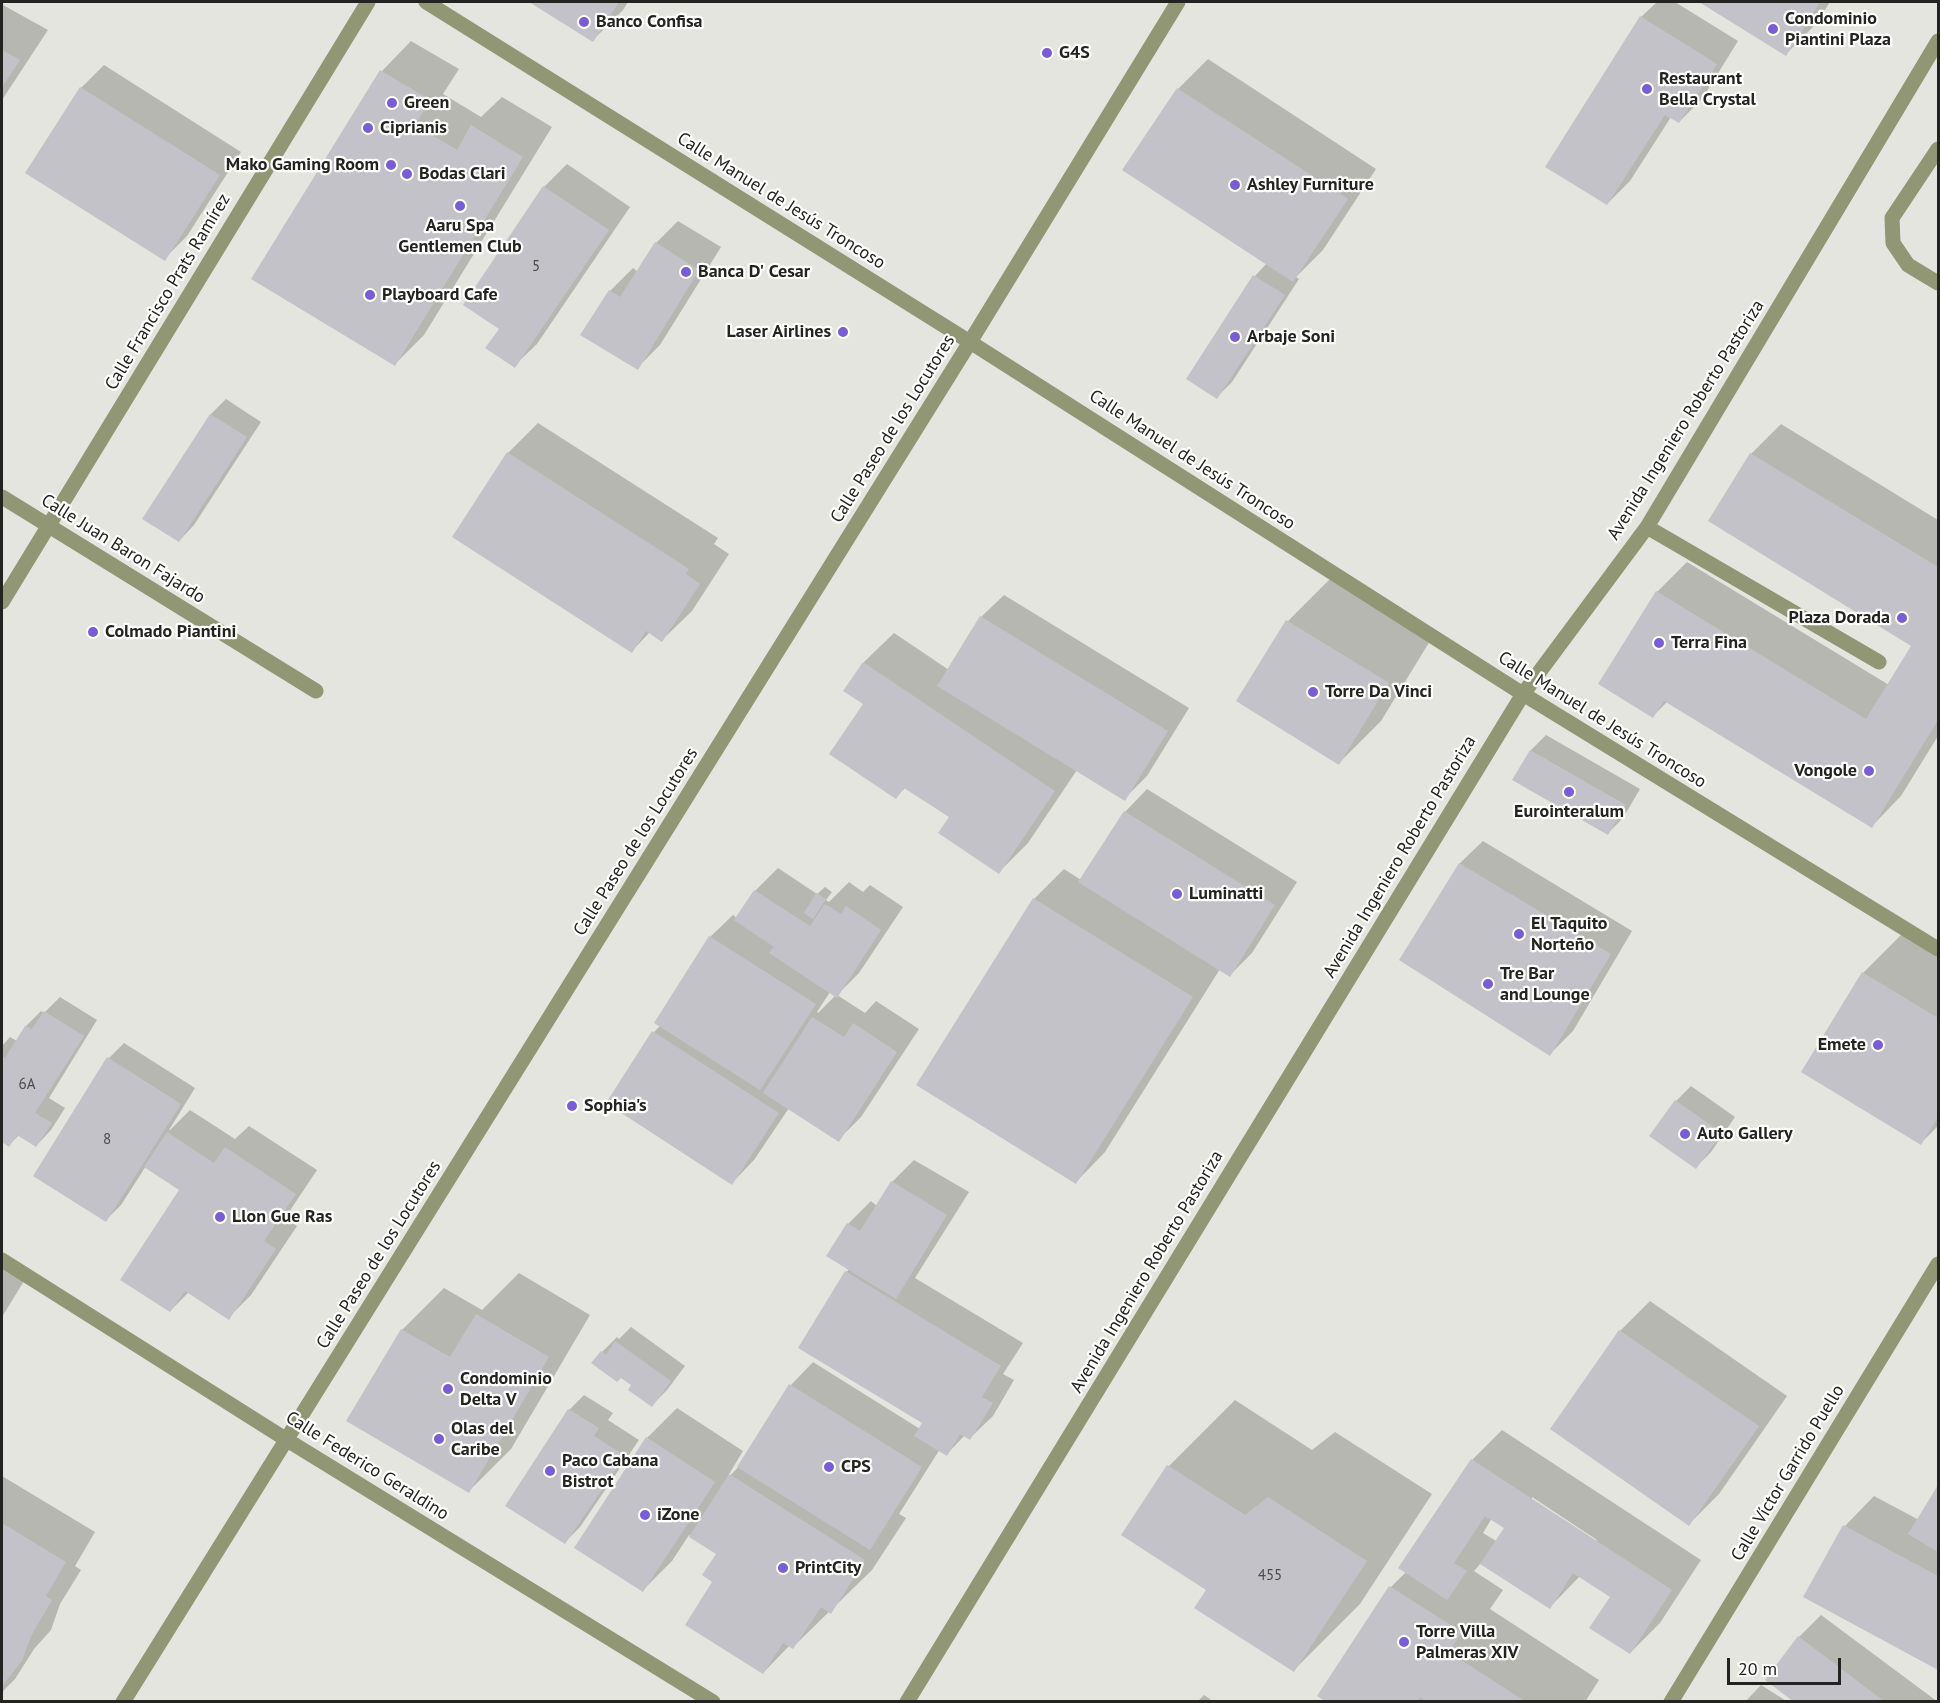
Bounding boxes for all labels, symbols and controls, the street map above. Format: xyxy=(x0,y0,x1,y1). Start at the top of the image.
place label: Condominio Piantini Plaza xyxy=(1785,8,1891,50)
place label: Banco Confisa xyxy=(596,11,702,33)
marker: Banco Confisa xyxy=(577,15,591,29)
marker: Condominio Piantini Plaza xyxy=(1766,22,1780,36)
place label: G4S xyxy=(1059,42,1090,64)
marker: G4S xyxy=(1040,46,1054,60)
place label: Restaurant Bella Crystal xyxy=(1659,68,1756,110)
marker: Restaurant Bella Crystal xyxy=(1640,82,1654,96)
place label: Green xyxy=(404,92,449,114)
marker: Green xyxy=(385,96,399,110)
place label: Ciprianis xyxy=(380,117,447,139)
marker: Ciprianis xyxy=(361,121,375,135)
street label: Calle Manuel de Jesús Troncoso xyxy=(673,128,889,274)
place label: Mako Gaming Room xyxy=(226,154,379,176)
marker: Mako Gaming Room xyxy=(384,158,398,172)
place label: Bodas Clari xyxy=(419,163,506,185)
marker: Bodas Clari xyxy=(400,167,414,181)
place label: Ashley Furniture xyxy=(1247,174,1374,196)
marker: Ashley Furniture xyxy=(1228,178,1242,192)
street label: Calle Francisco Prats Ramírez xyxy=(101,190,235,394)
marker: Aaru Spa Gentlemen Club xyxy=(453,199,467,213)
place label: Aaru Spa Gentlemen Club xyxy=(398,215,522,258)
house number: 5 xyxy=(532,258,540,276)
place label: Banca D' Cesar xyxy=(698,261,810,283)
marker: Banca D' Cesar xyxy=(679,265,693,279)
place label: Playboard Cafe xyxy=(382,284,498,306)
marker: Playboard Cafe xyxy=(363,288,377,302)
street label: Avenida Ingeniero Roberto Pastoriza xyxy=(1603,296,1769,544)
place label: Laser Airlines xyxy=(726,321,831,343)
marker: Laser Airlines xyxy=(836,325,850,339)
place label: Arbaje Soni xyxy=(1247,326,1335,348)
marker: Arbaje Soni xyxy=(1228,330,1242,344)
street label: Calle Paseo de los Locutores xyxy=(826,331,960,527)
street label: Calle Manuel de Jesús Troncoso xyxy=(1085,385,1299,535)
street label: Calle Juan Baron Fajardo xyxy=(37,490,209,608)
place label: Plaza Dorada xyxy=(1789,607,1890,629)
marker: Plaza Dorada xyxy=(1895,611,1909,625)
place label: Colmado Piantini xyxy=(105,621,236,643)
marker: Colmado Piantini xyxy=(86,625,100,639)
place label: Terra Fina xyxy=(1671,632,1747,654)
marker: Terra Fina xyxy=(1652,636,1666,650)
street label: Calle Manuel de Jesús Troncoso xyxy=(1494,647,1710,793)
place label: Torre Da Vinci xyxy=(1325,681,1432,703)
marker: Torre Da Vinci xyxy=(1306,685,1320,699)
street label: Avenida Ingeniero Roberto Pastoriza xyxy=(1319,732,1481,982)
street label: Calle Paseo de los Locutores xyxy=(569,744,703,940)
place label: Vongole xyxy=(1794,760,1857,782)
marker: Vongole xyxy=(1862,764,1876,778)
marker: Eurointeralum xyxy=(1562,785,1576,799)
place label: Eurointeralum xyxy=(1514,801,1624,823)
place label: Luminatti xyxy=(1189,883,1263,905)
marker: Luminatti xyxy=(1170,887,1184,901)
place label: El Taquito Norteño xyxy=(1531,913,1608,956)
marker: El Taquito Norteño xyxy=(1512,927,1526,941)
place label: Tre Bar and Lounge xyxy=(1500,963,1590,1006)
marker: Tre Bar and Lounge xyxy=(1481,977,1495,991)
place label: Emete xyxy=(1818,1034,1866,1056)
marker: Emete xyxy=(1871,1038,1885,1052)
house number: 6A xyxy=(19,1076,35,1094)
place label: Sophia's xyxy=(584,1095,647,1117)
marker: Sophia's xyxy=(565,1099,579,1113)
place label: Auto Gallery xyxy=(1697,1123,1793,1145)
marker: Auto Gallery xyxy=(1678,1127,1692,1141)
house number: 8 xyxy=(103,1131,111,1149)
street label: Avenida Ingeniero Roberto Pastoriza xyxy=(1066,1147,1228,1397)
street label: Calle Paseo de los Locutores xyxy=(312,1157,446,1353)
place label: Llon Gue Ras xyxy=(232,1206,332,1228)
marker: Llon Gue Ras xyxy=(213,1210,227,1224)
place label: Condominio Delta V xyxy=(460,1368,552,1410)
street label: Calle Víctor Garrido Puello xyxy=(1727,1381,1849,1565)
marker: Condominio Delta V xyxy=(441,1382,455,1396)
street label: Calle Federico Geraldino xyxy=(281,1407,453,1525)
place label: Olas del Caribe xyxy=(451,1418,514,1460)
marker: Olas del Caribe xyxy=(432,1432,446,1446)
place label: Paco Cabana Bistrot xyxy=(562,1450,659,1492)
place label: CPS xyxy=(841,1456,871,1478)
marker: CPS xyxy=(822,1460,836,1474)
marker: Paco Cabana Bistrot xyxy=(543,1464,557,1478)
place label: iZone xyxy=(657,1504,699,1526)
marker: iZone xyxy=(638,1508,652,1522)
place label: PrintCity xyxy=(795,1557,861,1579)
marker: PrintCity xyxy=(776,1561,790,1575)
house number: 455 xyxy=(1258,1567,1282,1585)
place label: Torre Villa Palmeras XIV xyxy=(1416,1621,1518,1664)
marker: Torre Villa Palmeras XIV xyxy=(1397,1635,1411,1649)
scale bar xyxy=(1730,1646,1844,1684)
text: 20 m xyxy=(1738,1657,1777,1680)

